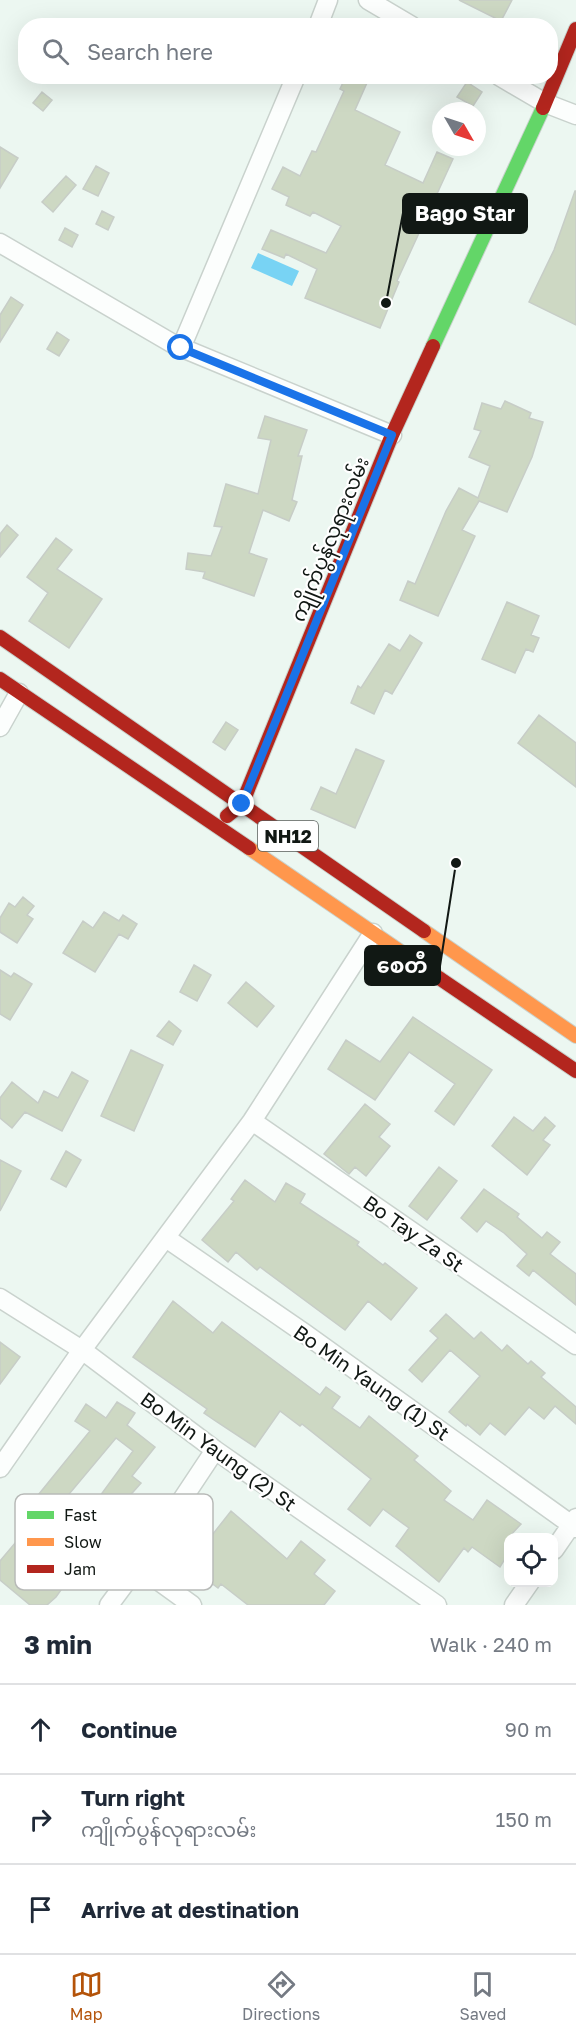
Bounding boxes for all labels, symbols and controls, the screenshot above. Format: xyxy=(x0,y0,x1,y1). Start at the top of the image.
search box xyxy=(18,18,558,84)
icon: search xyxy=(39,35,72,68)
text: Search here xyxy=(87,38,213,65)
north arrow xyxy=(432,102,486,156)
callout: Bago Star xyxy=(403,194,527,233)
text: Bago Star xyxy=(415,200,515,226)
route start xyxy=(167,334,193,360)
street label: ကျိုက်ပွန်လုရားလမ်း xyxy=(284,453,379,627)
route end xyxy=(228,790,254,816)
road number: NH12 xyxy=(258,821,318,851)
callout: စေတီ xyxy=(365,946,440,985)
text: စေတီ xyxy=(376,951,428,978)
street label: Bo Tay Za St xyxy=(359,1190,469,1276)
street label: Bo Min Yaung (1) St xyxy=(289,1319,455,1445)
street label: Bo Min Yaung (2) St xyxy=(136,1386,302,1516)
legend xyxy=(15,1494,213,1590)
text: Fast xyxy=(64,1505,97,1525)
text: Slow xyxy=(64,1532,102,1552)
map controls xyxy=(504,1533,558,1587)
button: locate xyxy=(504,1533,558,1587)
text: Jam xyxy=(64,1559,96,1579)
text: 3 min xyxy=(24,1629,92,1660)
text: Walk · 240 m xyxy=(430,1632,552,1656)
icon: ahead xyxy=(24,1713,57,1746)
text: Continue xyxy=(81,1716,177,1743)
text: 90 m xyxy=(505,1717,552,1741)
text: Turn right xyxy=(81,1784,185,1811)
icon: right xyxy=(24,1803,57,1836)
text: 150 m xyxy=(496,1807,552,1831)
text: ကျိုက်ပွန်လုရားလမ်း xyxy=(81,1817,257,1841)
icon: arrive xyxy=(24,1893,57,1926)
text: Arrive at destination xyxy=(81,1896,299,1923)
tab: Map xyxy=(70,1968,103,2024)
tab: Directions xyxy=(242,1968,320,2024)
tab: Saved xyxy=(460,1968,506,2024)

